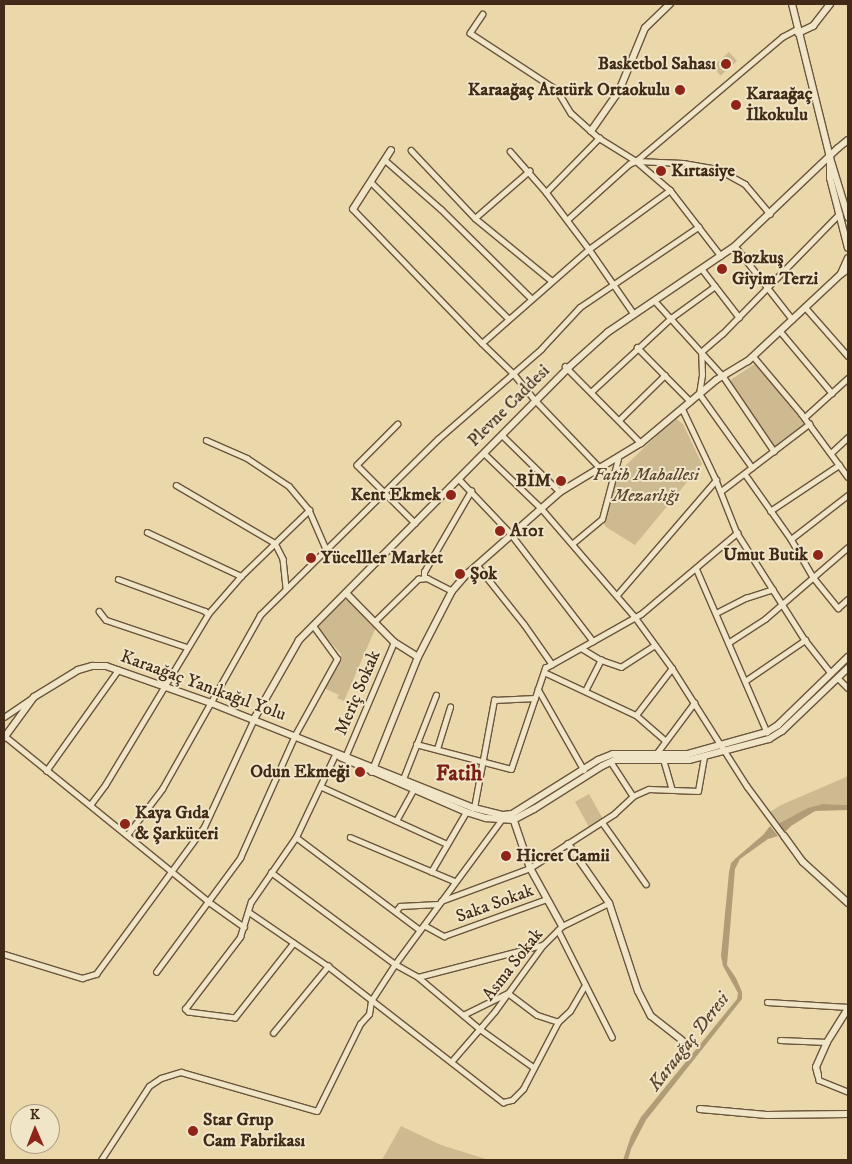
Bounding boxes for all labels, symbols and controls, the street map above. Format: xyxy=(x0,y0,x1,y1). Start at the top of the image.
place label: Basketbol Sahası xyxy=(598,53,716,75)
marker: Basketbol Sahası xyxy=(720,58,732,70)
place label: Karaağaç Atatürk Ortaokulu xyxy=(468,79,670,101)
marker: Karaağaç Atatürk Ortaokulu xyxy=(674,84,686,96)
place label: Karaağaç İlkokulu xyxy=(746,84,812,126)
marker: Karaağaç İlkokulu xyxy=(730,99,742,111)
place label: Kırtasiye xyxy=(671,160,735,182)
marker: Kırtasiye xyxy=(655,165,667,177)
place label: Bozkuş Giyim Terzi xyxy=(732,248,818,290)
marker: Bozkuş Giyim Terzi xyxy=(716,263,728,275)
street label: Plevne Caddesi xyxy=(463,360,555,452)
park label: Fatih Mahallesi Mezarlığı xyxy=(593,465,699,508)
place label: BİM xyxy=(516,470,551,492)
marker: BİM xyxy=(555,475,567,487)
place label: Kent Ekmek xyxy=(351,484,441,506)
marker: Kent Ekmek xyxy=(445,489,457,501)
place label: A101 xyxy=(510,520,544,542)
marker: A101 xyxy=(494,525,506,537)
place label: Umut Butik xyxy=(723,544,808,566)
place label: Yücelller Market xyxy=(321,547,443,569)
marker: Umut Butik xyxy=(812,549,824,561)
marker: Yücelller Market xyxy=(305,552,317,564)
place label: Şok xyxy=(470,563,497,585)
marker: Şok xyxy=(454,568,466,580)
street label: Karaağaç Yanıkağıl Yolu xyxy=(117,646,289,726)
street label: Meriç Sokak xyxy=(330,647,386,739)
place label: Odun Ekmeği xyxy=(250,761,350,783)
district label: Fatih xyxy=(436,761,482,787)
marker: Odun Ekmeği xyxy=(354,766,366,778)
place label: Kaya Gıda & Şarküteri xyxy=(135,803,218,846)
marker: Kaya Gıda & Şarküteri xyxy=(119,818,131,830)
place label: Hicret Camii xyxy=(516,845,610,867)
marker: Hicret Camii xyxy=(500,850,512,862)
street label: Saka Sokak xyxy=(453,880,537,928)
street label: Asma Sokak xyxy=(478,924,548,1006)
water label: Karaağaç Deresi xyxy=(644,988,734,1096)
north arrow xyxy=(10,1104,60,1154)
text: K xyxy=(30,1106,40,1124)
place label: Star Grup Cam Fabrikası xyxy=(203,1110,305,1152)
marker: Star Grup Cam Fabrikası xyxy=(187,1125,199,1137)

